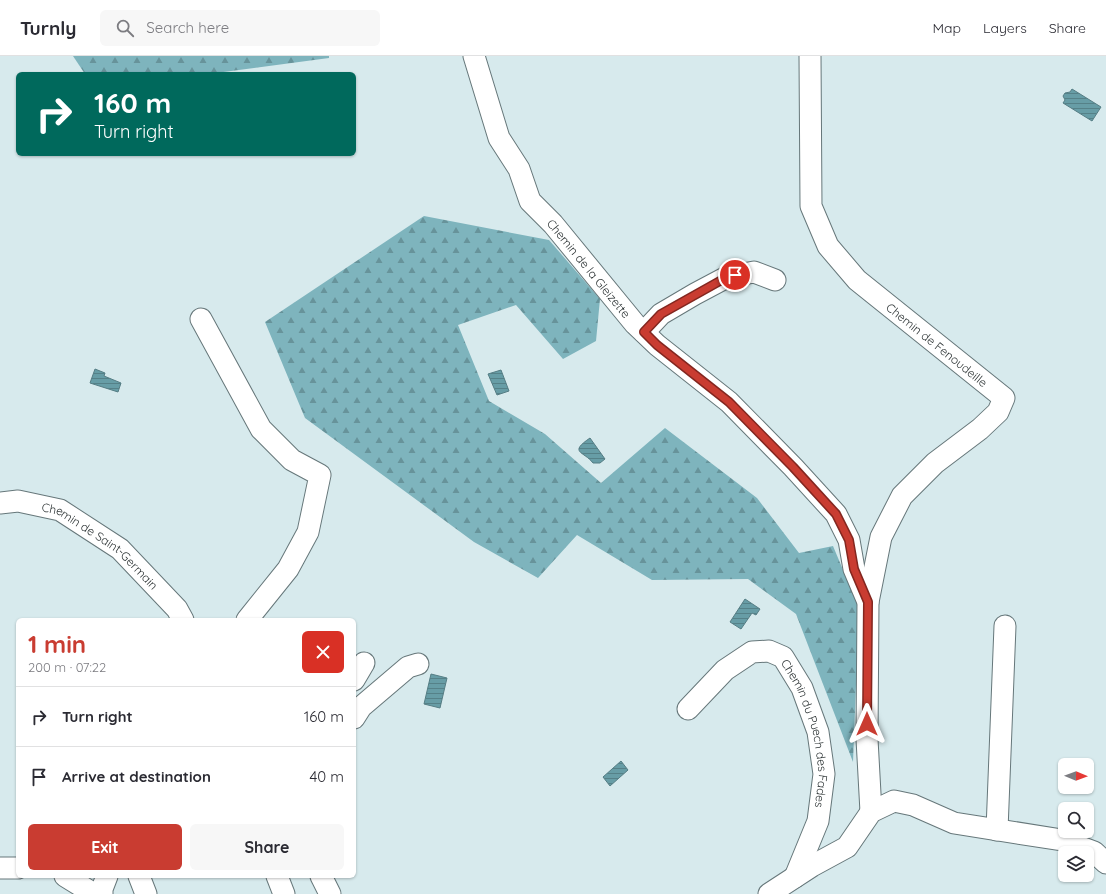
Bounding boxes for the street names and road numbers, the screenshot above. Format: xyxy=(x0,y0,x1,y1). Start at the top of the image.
street label: Chemin de la Gleizette xyxy=(544,215,634,321)
street label: Chemin de Fenoudeille xyxy=(883,299,991,390)
street label: Chemin de Saint-Germain xyxy=(41,499,162,592)
street label: Chemin du Puech des Fades xyxy=(778,656,832,809)

